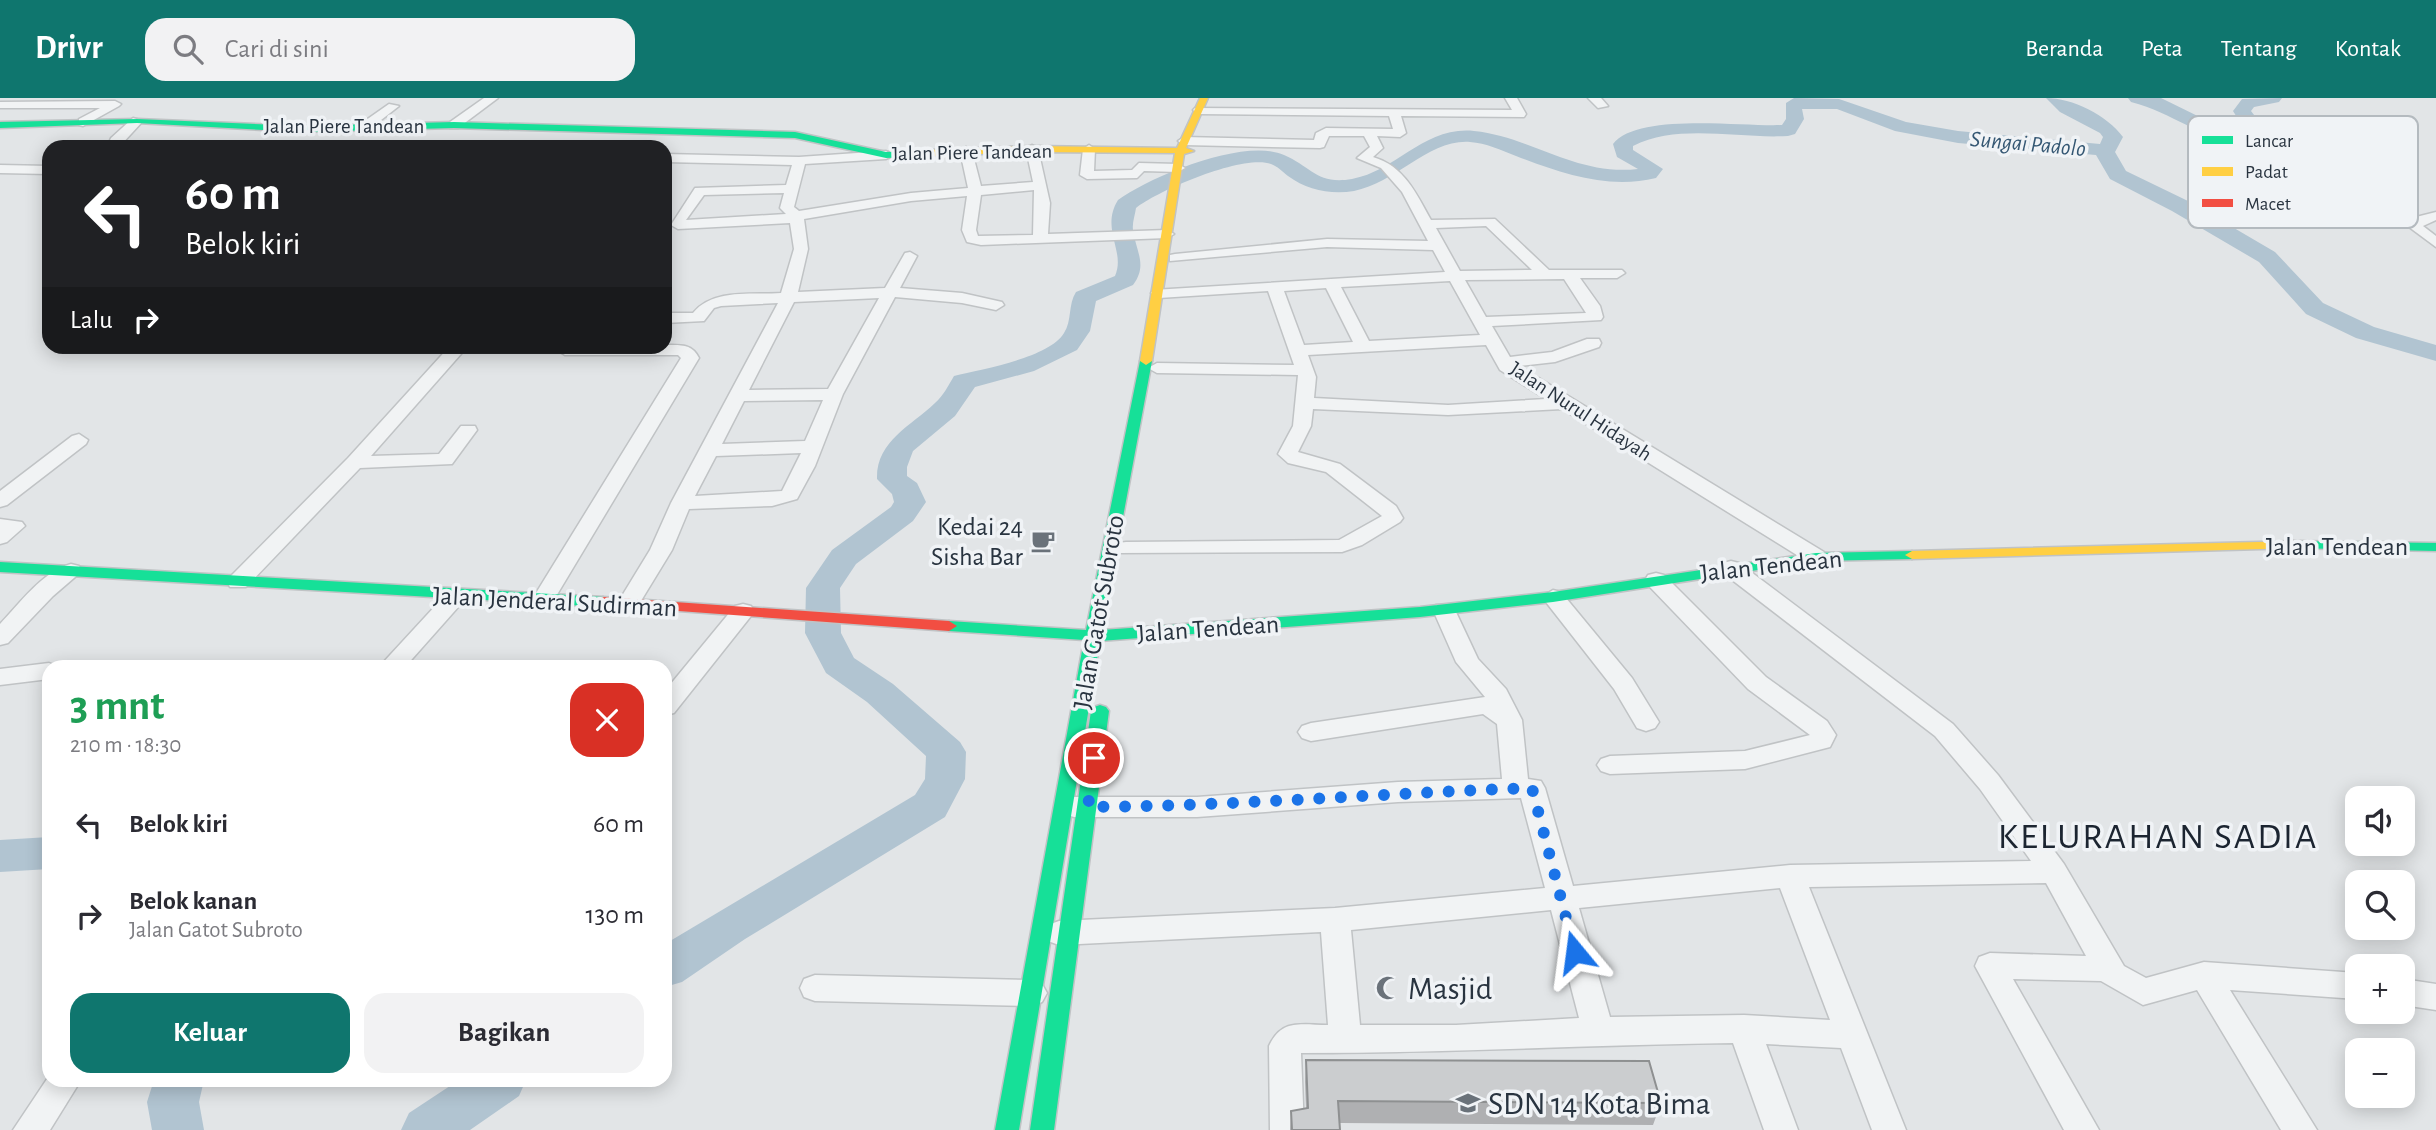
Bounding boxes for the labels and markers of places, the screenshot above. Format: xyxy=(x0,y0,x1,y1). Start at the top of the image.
place label: Kedai 24 Sisha Bar xyxy=(931,514,1024,570)
cafe icon: Kedai 24 Sisha Bar xyxy=(1029,527,1057,555)
pin xyxy=(1064,728,1124,788)
place label: Masjid xyxy=(1408,973,1492,1005)
mosque icon: Masjid xyxy=(1374,974,1402,1002)
place label: SDN 14 Kota Bima xyxy=(1488,1088,1711,1120)
school or university icon: SDN 14 Kota Bima xyxy=(1454,1089,1482,1117)

